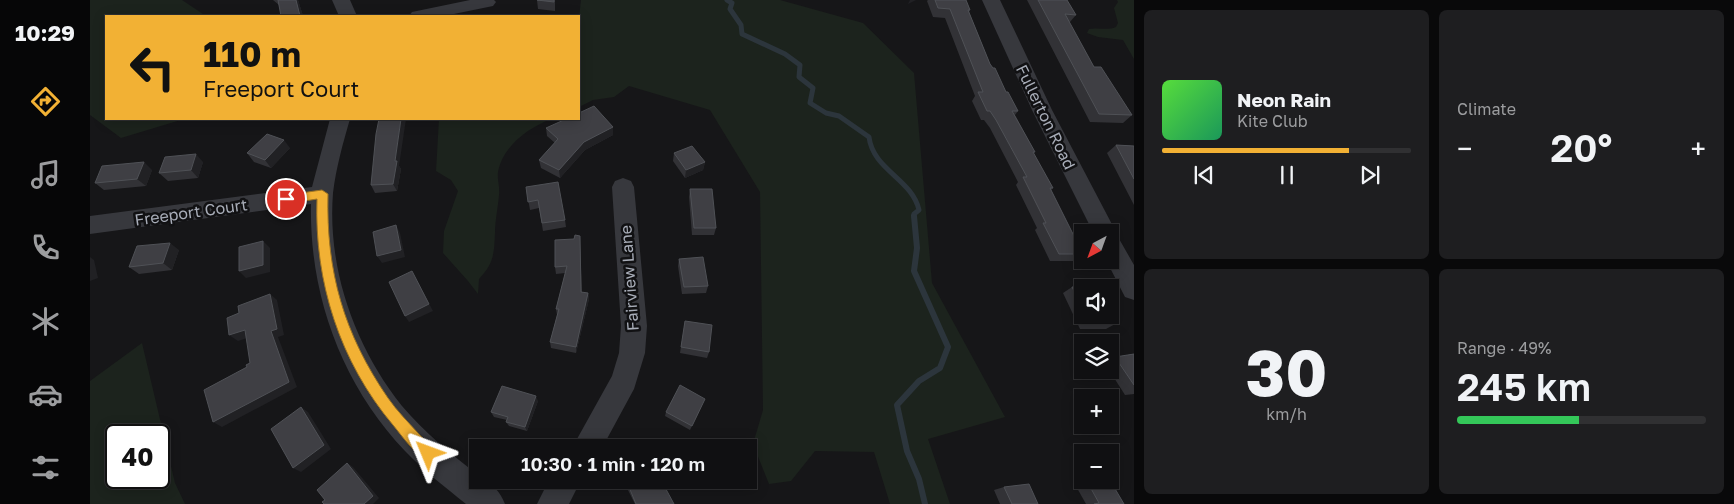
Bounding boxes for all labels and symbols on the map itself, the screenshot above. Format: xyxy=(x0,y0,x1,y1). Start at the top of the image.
street label: Fullerton Road xyxy=(1012,61,1080,173)
pin xyxy=(265,178,307,220)
street label: Freeport Court xyxy=(133,194,249,230)
street label: Fairview Lane xyxy=(615,224,643,332)
north arrow xyxy=(1074,224,1119,269)
speed limit sign: 40 xyxy=(105,424,170,489)
position arrow xyxy=(401,426,453,478)

